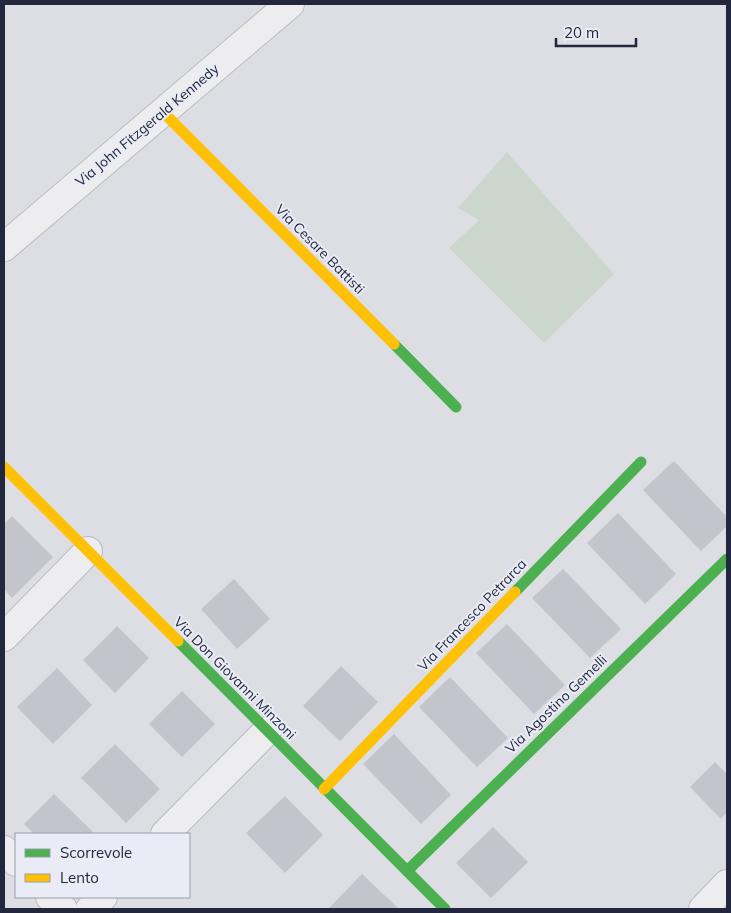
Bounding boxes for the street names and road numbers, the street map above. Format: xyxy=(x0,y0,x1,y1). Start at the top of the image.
street label: Via John Fitzgerald Kennedy xyxy=(71,59,223,190)
street label: Via Cesare Battisti xyxy=(271,200,369,298)
street label: Via Francesco Petrarca xyxy=(414,555,530,675)
street label: Via Don Giovanni Minzoni xyxy=(170,613,300,743)
street label: Via Agostino Gemelli xyxy=(501,651,611,757)

